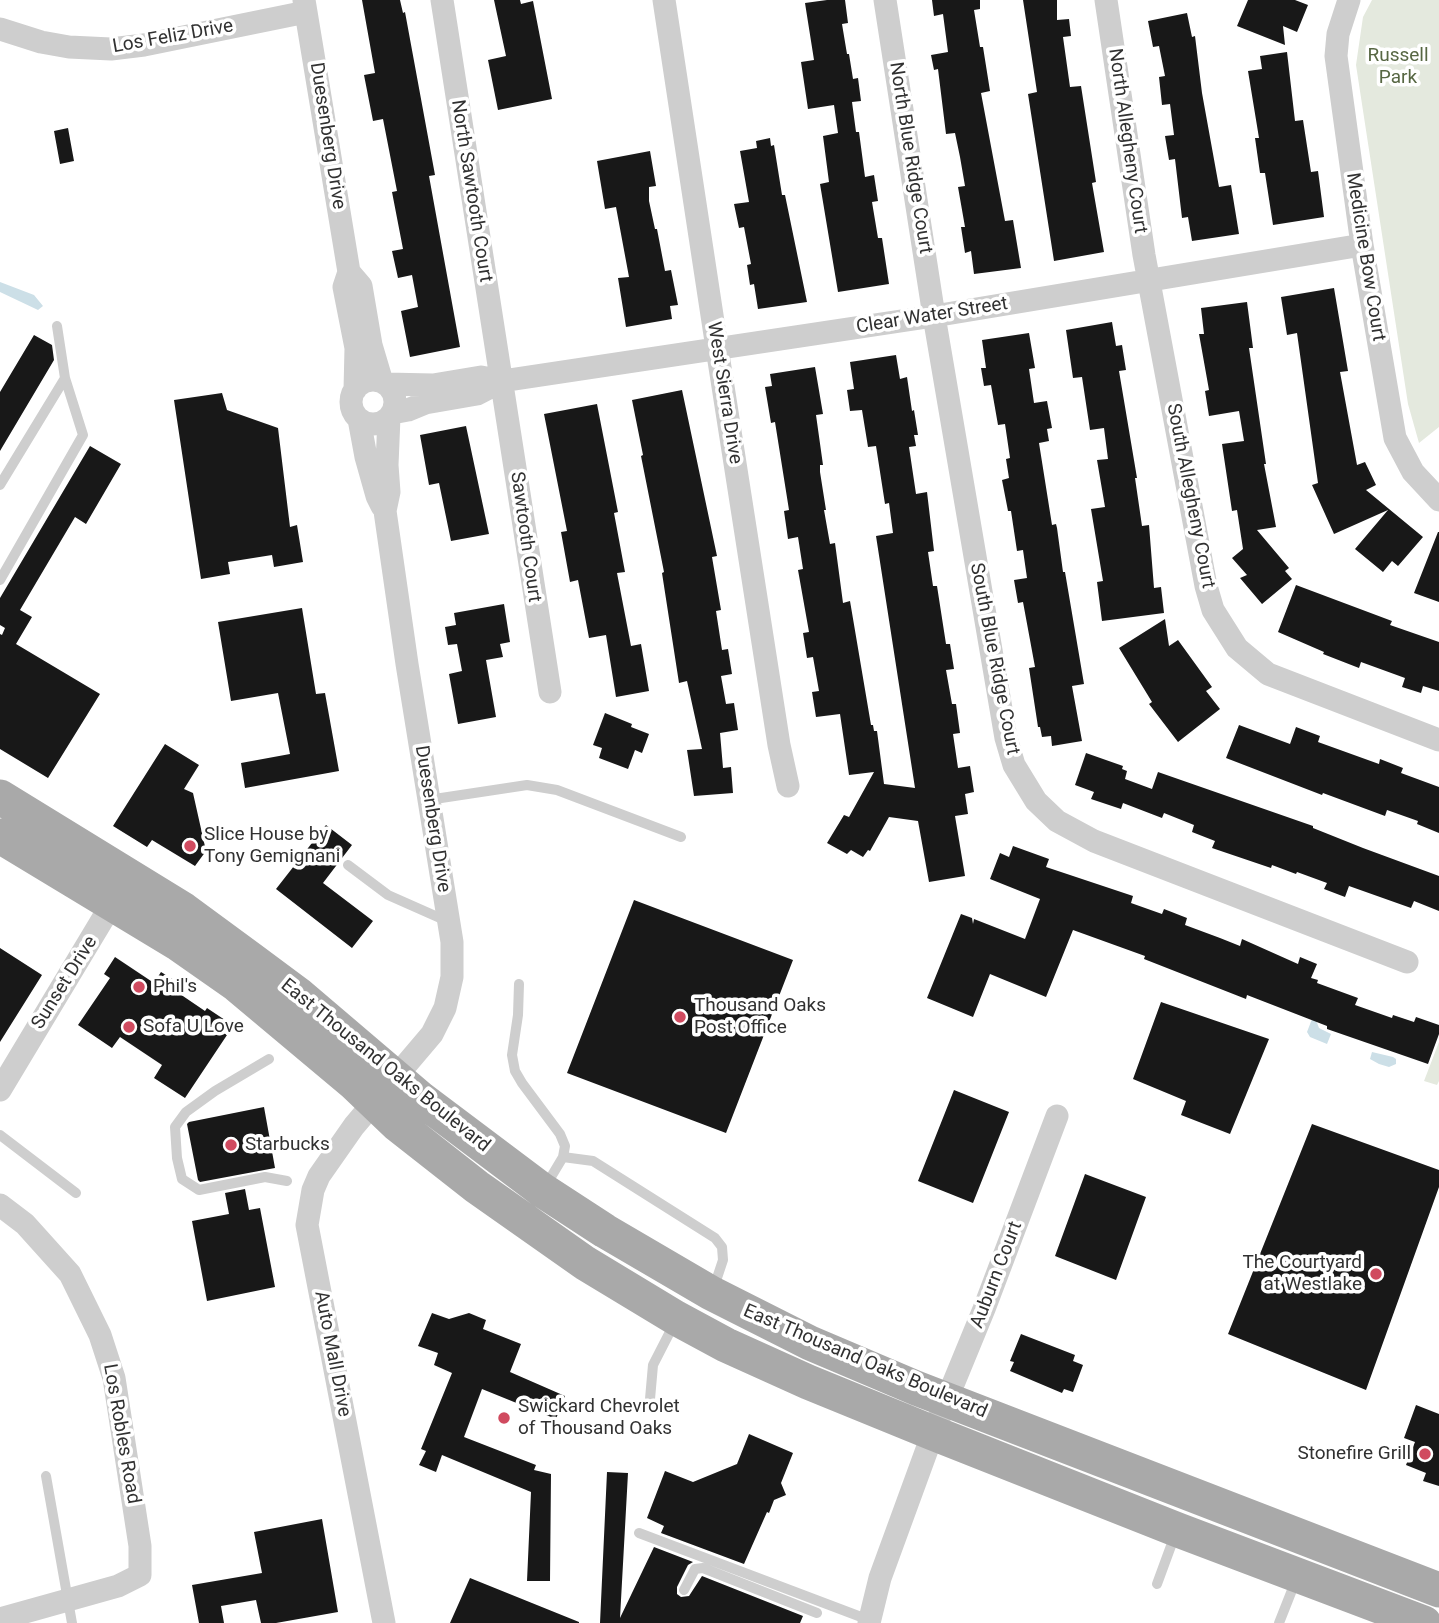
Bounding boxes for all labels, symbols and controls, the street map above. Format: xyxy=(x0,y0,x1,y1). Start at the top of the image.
street label: Los Feliz Drive xyxy=(111,15,235,59)
park label: Russell Park xyxy=(1367,45,1429,89)
street label: North Allegheny Court xyxy=(1103,47,1151,235)
street label: Duesenberg Drive xyxy=(304,61,350,211)
street label: North Blue Ridge Court xyxy=(884,61,936,255)
street label: North Sawtooth Court xyxy=(445,98,497,284)
street label: Medicine Bow Court xyxy=(1340,171,1390,343)
street label: Clear Water Street xyxy=(855,293,1009,339)
street label: West Sierra Drive xyxy=(702,320,746,466)
street label: South Allegheny Court xyxy=(1161,402,1219,590)
street label: Sawtooth Court xyxy=(505,470,545,604)
street label: South Blue Ridge Court xyxy=(964,561,1024,757)
street label: Duesenberg Drive xyxy=(409,744,455,894)
place label: Slice House by Tony Gemignani xyxy=(204,824,340,868)
marker: Slice House by Tony Gemignani xyxy=(182,838,198,854)
street label: Sunset Drive xyxy=(27,932,103,1034)
street label: East Thousand Oaks Boulevard xyxy=(276,974,494,1158)
place label: Phil's xyxy=(153,976,197,998)
marker: Phil's xyxy=(131,979,147,995)
place label: Thousand Oaks Post Office xyxy=(694,995,826,1039)
marker: Thousand Oaks Post Office xyxy=(672,1009,688,1025)
place label: Sofa U Love xyxy=(143,1016,244,1038)
marker: Sofa U Love xyxy=(121,1019,137,1035)
place label: Starbucks xyxy=(245,1134,330,1156)
marker: Starbucks xyxy=(223,1137,239,1153)
street label: Auburn Court xyxy=(966,1218,1028,1332)
place label: The Courtyard at Westlake xyxy=(1242,1252,1362,1296)
marker: The Courtyard at Westlake xyxy=(1368,1266,1384,1282)
street label: Auto Mall Drive xyxy=(309,1289,355,1419)
street label: East Thousand Oaks Boulevard xyxy=(740,1300,990,1424)
street label: Los Robles Road xyxy=(97,1362,145,1506)
place label: Swickard Chevrolet of Thousand Oaks xyxy=(518,1396,680,1440)
marker: Swickard Chevrolet of Thousand Oaks xyxy=(496,1410,512,1426)
place label: Stonefire Grill xyxy=(1297,1443,1411,1465)
marker: Stonefire Grill xyxy=(1417,1446,1433,1462)

